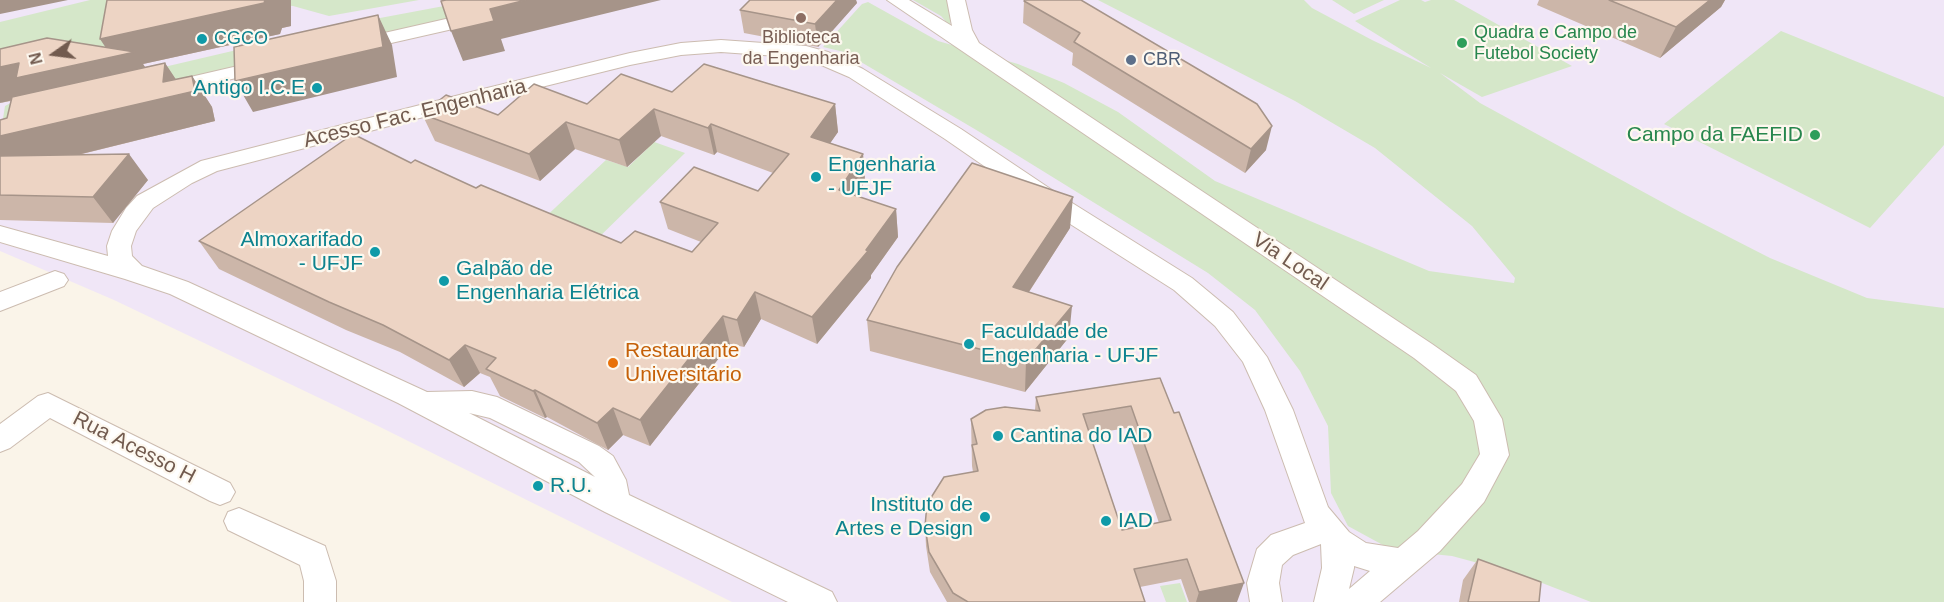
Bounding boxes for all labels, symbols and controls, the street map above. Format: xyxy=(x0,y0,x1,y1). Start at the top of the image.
marker: Biblioteca da Engenharia xyxy=(794,11,808,25)
place label: Quadra e Campo de Futebol Society xyxy=(1474,22,1637,64)
north arrow xyxy=(24,24,84,84)
place label: Biblioteca da Engenharia xyxy=(742,27,860,70)
place label: CGCO xyxy=(214,28,268,50)
marker: CGCO xyxy=(195,32,209,46)
marker: Quadra e Campo de Futebol Society xyxy=(1455,36,1469,50)
place label: CBR xyxy=(1143,49,1181,71)
text: N xyxy=(26,51,46,66)
marker: CBR xyxy=(1124,53,1138,67)
street label: Acesso Fac. Engenharia xyxy=(301,74,529,154)
place label: Antigo I.C.E xyxy=(193,75,305,101)
marker: Antigo I.C.E xyxy=(310,81,324,95)
place label: Campo da FAEFID xyxy=(1627,122,1803,148)
marker: Campo da FAEFID xyxy=(1808,128,1822,142)
place label: Engenharia - UFJF xyxy=(828,152,935,202)
marker: Engenharia - UFJF xyxy=(809,170,823,184)
place label: Almoxarifado - UFJF xyxy=(240,227,363,277)
street label: Via Local xyxy=(1247,228,1333,296)
marker: Almoxarifado - UFJF xyxy=(368,245,382,259)
place label: Galpão de Engenharia Elétrica xyxy=(456,256,639,306)
marker: Galpão de Engenharia Elétrica xyxy=(437,274,451,288)
place label: Faculdade de Engenharia - UFJF xyxy=(981,319,1158,369)
marker: Faculdade de Engenharia - UFJF xyxy=(962,337,976,351)
place label: Restaurante Universitário xyxy=(625,338,742,388)
marker: Restaurante Universitário xyxy=(606,356,620,370)
street label: Rua Acesso H xyxy=(68,406,200,490)
place label: Cantina do IAD xyxy=(1010,423,1152,449)
marker: Cantina do IAD xyxy=(991,429,1005,443)
place label: R.U. xyxy=(550,473,592,499)
marker: R.U. xyxy=(531,479,545,493)
place label: Instituto de Artes e Design xyxy=(835,492,973,542)
place label: IAD xyxy=(1118,508,1153,534)
marker: Instituto de Artes e Design xyxy=(978,510,992,524)
marker: IAD xyxy=(1099,514,1113,528)

